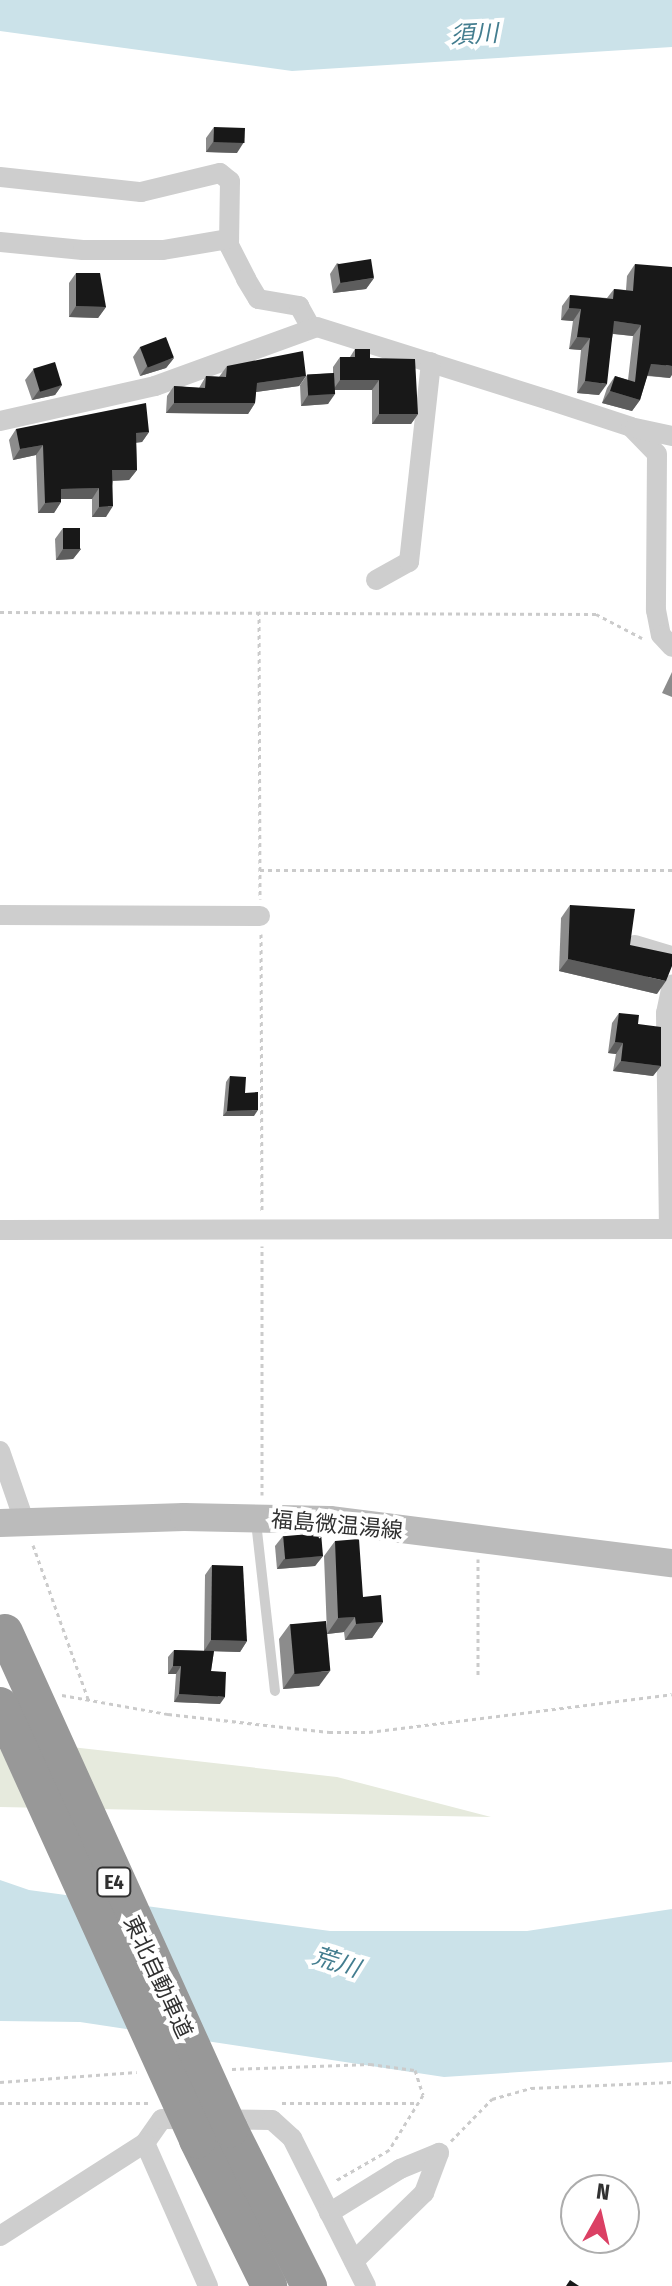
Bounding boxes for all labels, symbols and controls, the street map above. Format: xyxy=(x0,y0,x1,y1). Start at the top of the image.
water label: 須川 xyxy=(449,19,499,51)
street label: 福島微温湯線 xyxy=(270,1506,404,1544)
road number: E4 xyxy=(96,1866,132,1898)
street label: 東北自動車道 xyxy=(118,1912,198,2042)
water label: 荒川 xyxy=(309,1942,363,1984)
north arrow xyxy=(560,2174,640,2254)
text: N xyxy=(595,2177,612,2206)

